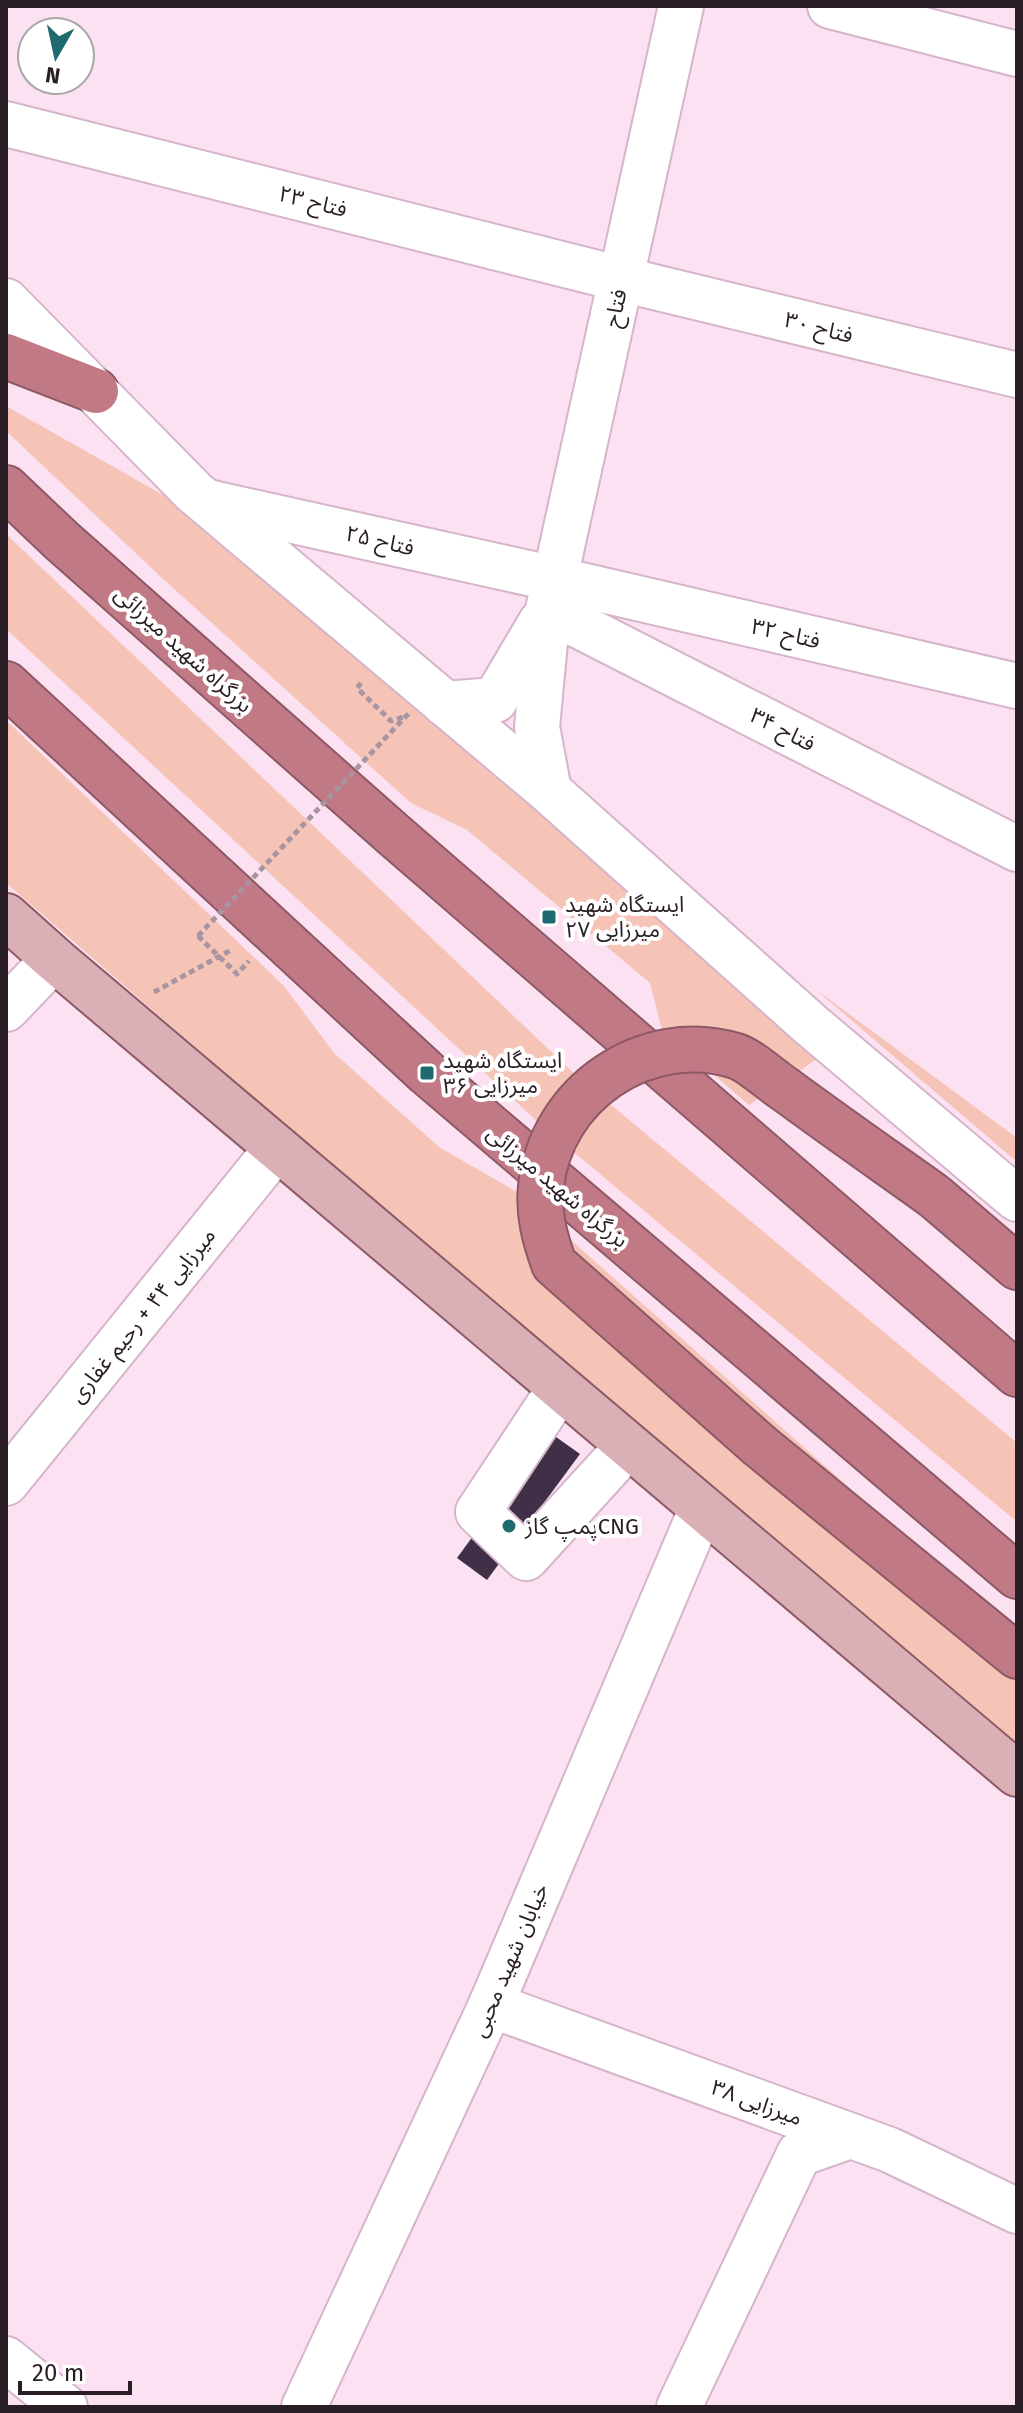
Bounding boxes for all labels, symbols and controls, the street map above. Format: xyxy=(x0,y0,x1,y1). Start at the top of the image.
north arrow xyxy=(16,16,96,96)
text: N xyxy=(44,61,62,90)
street label: فتاح ۲۳ xyxy=(275,180,350,226)
street label: فتاح xyxy=(598,286,636,330)
street label: فتاح ۳۰ xyxy=(781,306,856,352)
street label: فتاح ۲۵ xyxy=(342,520,417,564)
street label: بزرگراه شهید میرزائی xyxy=(109,580,258,718)
street label: فتاح ۳۲ xyxy=(748,613,823,657)
street label: فتاح ۳۴ xyxy=(744,702,820,760)
place label: ایستگاه شهید میرزایی ۲۷ xyxy=(565,891,684,943)
marker: ایستگاه شهید میرزایی ۲۷ xyxy=(540,908,558,926)
place label: ایستگاه شهید میرزایی ۳۶ xyxy=(443,1047,562,1099)
marker: ایستگاه شهید میرزایی ۳۶ xyxy=(418,1064,436,1082)
street label: بزرگراه شهید میرزائی xyxy=(481,1119,634,1253)
street label: میرزایی ۴۴ + رحیم غفاری xyxy=(64,1222,224,1410)
place label: پمپ گازCNG xyxy=(524,1513,639,1542)
marker: پمپ گازCNG xyxy=(500,1517,518,1535)
street label: خیابان شهید محبی xyxy=(465,1879,554,2041)
street label: میرزایی ۳۸ xyxy=(708,2074,806,2131)
scale bar xyxy=(20,2345,130,2395)
text: 20 m xyxy=(32,2359,84,2387)

